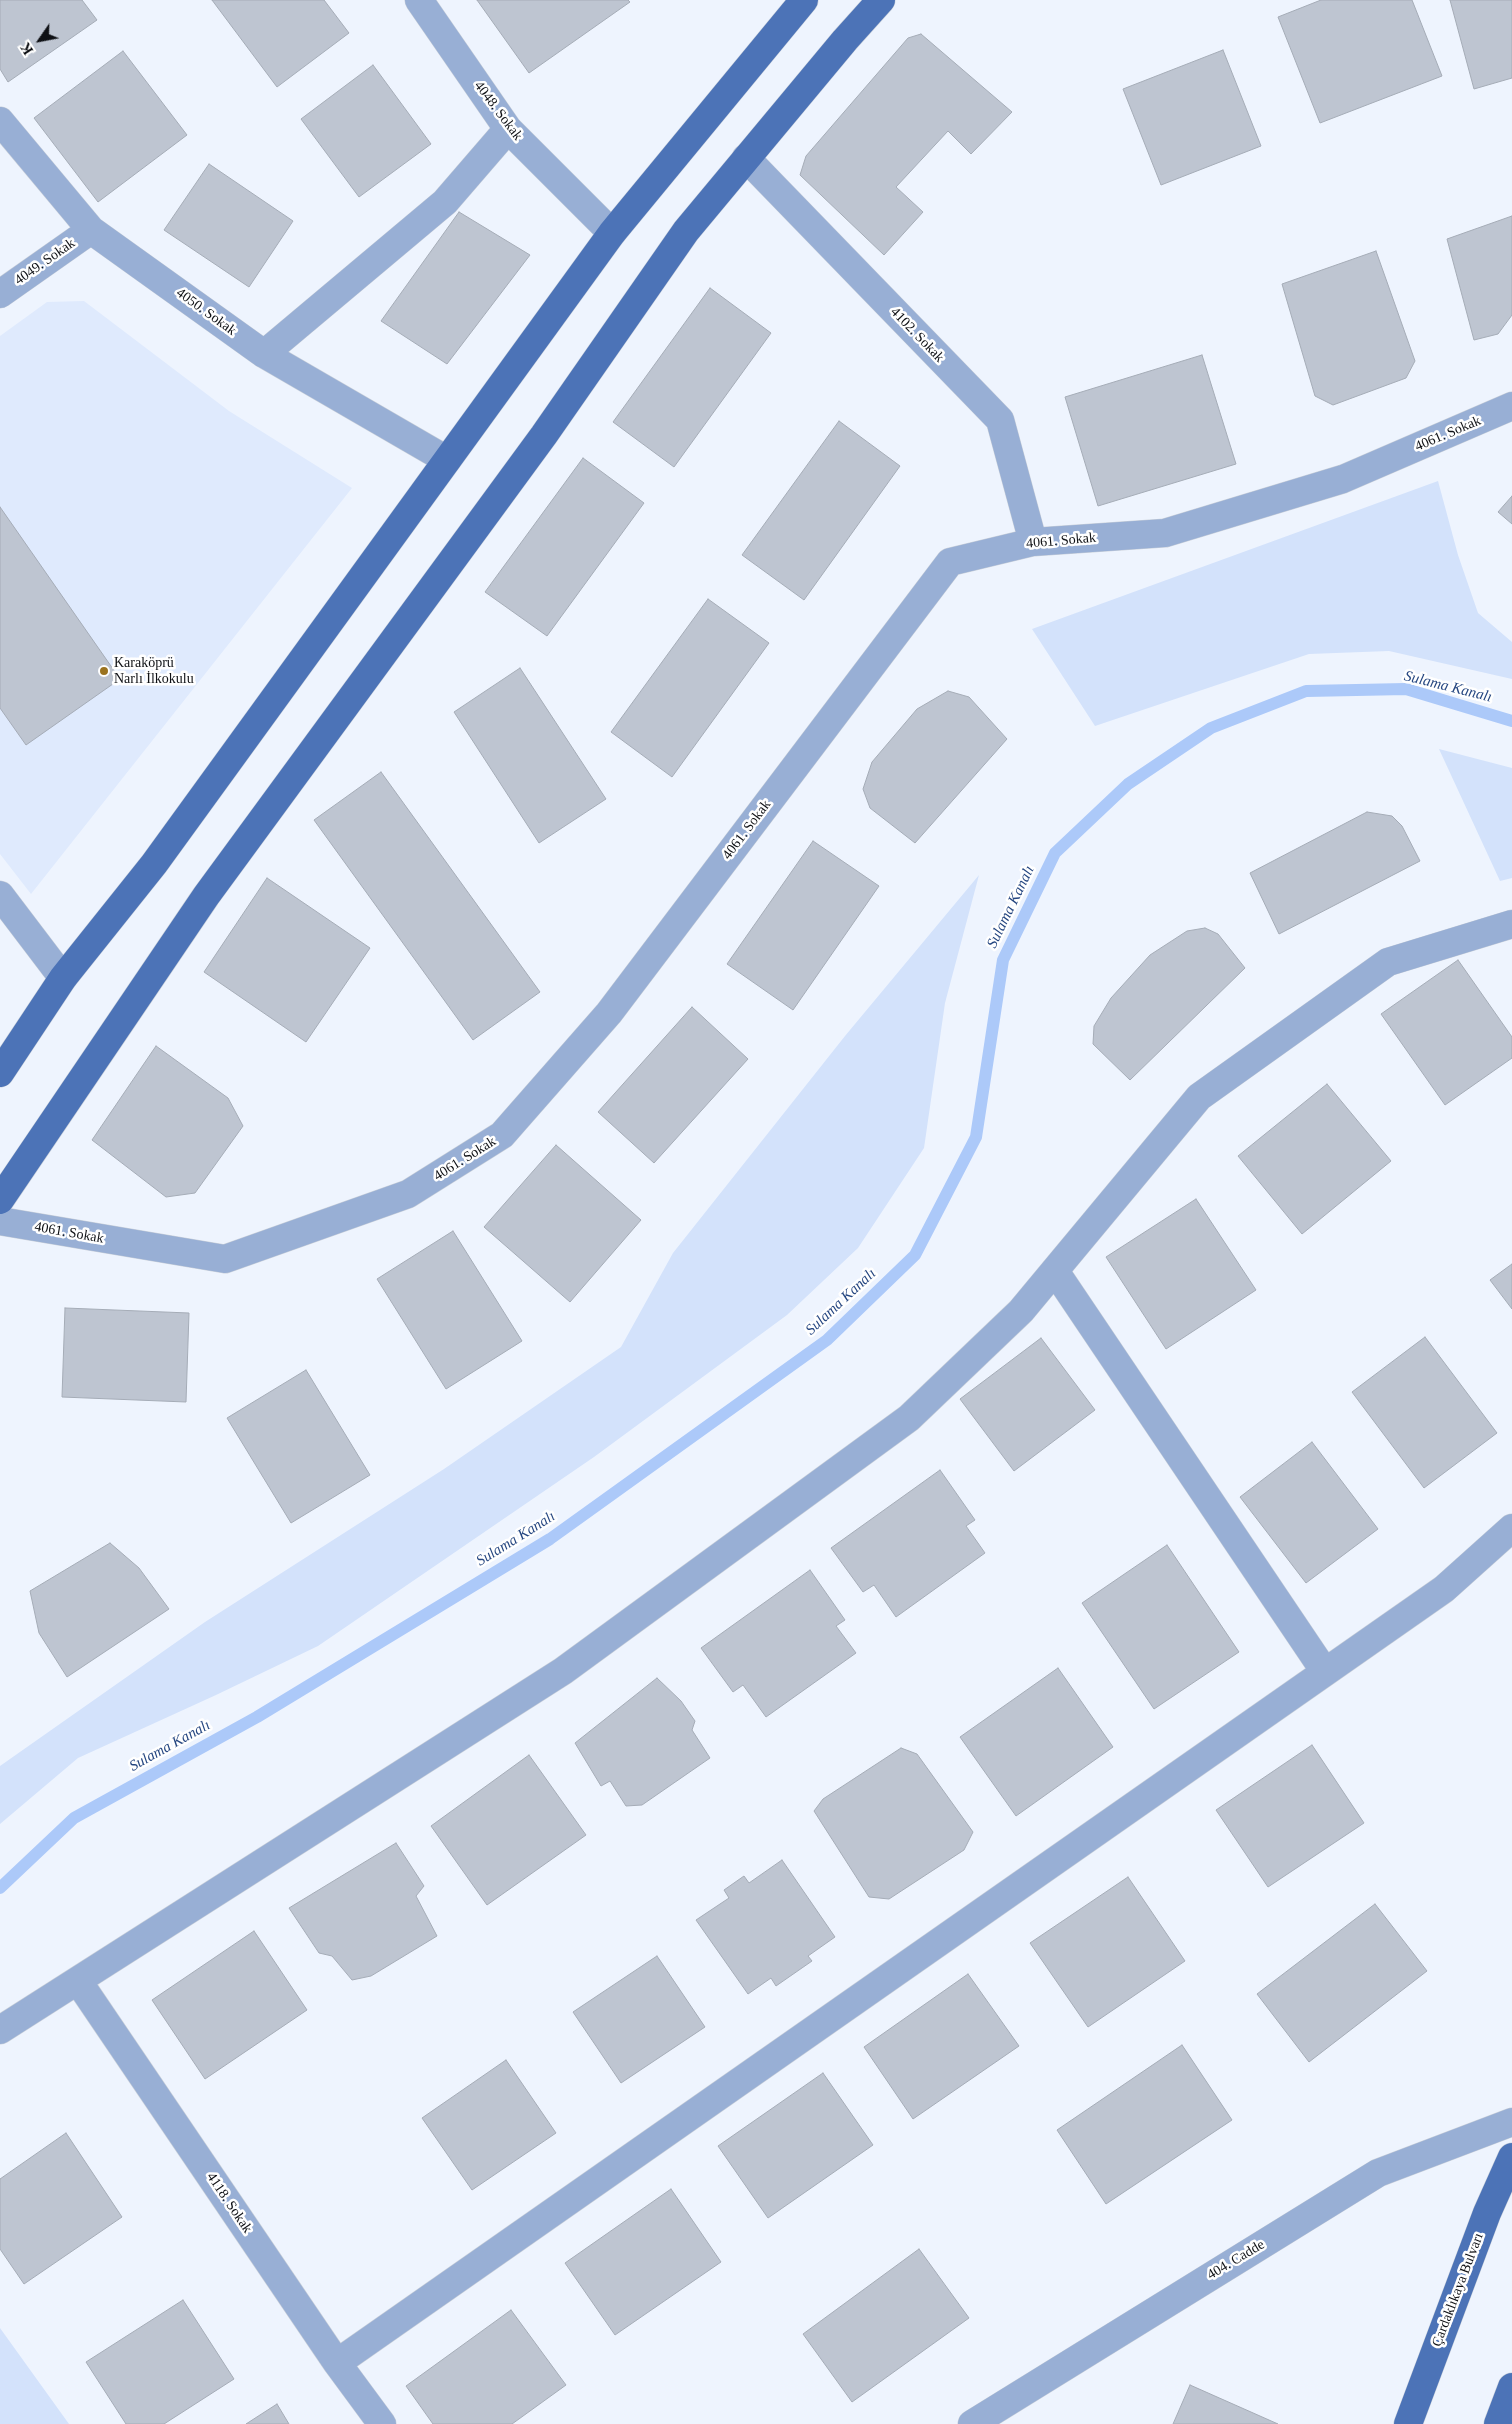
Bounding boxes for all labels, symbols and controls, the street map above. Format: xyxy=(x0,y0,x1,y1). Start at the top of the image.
north arrow xyxy=(15,15,65,65)
text: K xyxy=(18,40,36,57)
street label: 4048. Sokak xyxy=(470,78,526,144)
street label: 4049. Sokak xyxy=(12,235,78,289)
street label: 4050. Sokak xyxy=(173,285,239,339)
street label: 4102. Sokak xyxy=(887,304,947,366)
street label: 4061. Sokak xyxy=(1413,413,1483,455)
street label: 4061. Sokak xyxy=(1025,530,1097,552)
place label: Karaköprü Narlı İlkokulu xyxy=(114,655,194,688)
marker: Karaköprü Narlı İlkokulu xyxy=(98,665,110,677)
water label: Sulama Kanalı xyxy=(1402,667,1494,707)
street label: 4061. Sokak xyxy=(719,797,775,863)
water label: Sulama Kanalı xyxy=(983,863,1039,951)
street label: 4061. Sokak xyxy=(431,1133,499,1185)
street label: 4061. Sokak xyxy=(33,1219,105,1247)
water label: Sulama Kanalı xyxy=(802,1265,880,1339)
water label: Sulama Kanalı xyxy=(473,1508,559,1570)
water label: Sulama Kanalı xyxy=(126,1716,214,1776)
street label: 4118. Sokak xyxy=(203,2170,255,2236)
street label: Çardaklıkaya Bulvarı xyxy=(1429,2231,1487,2349)
street label: 404. Cadde xyxy=(1204,2236,1268,2284)

